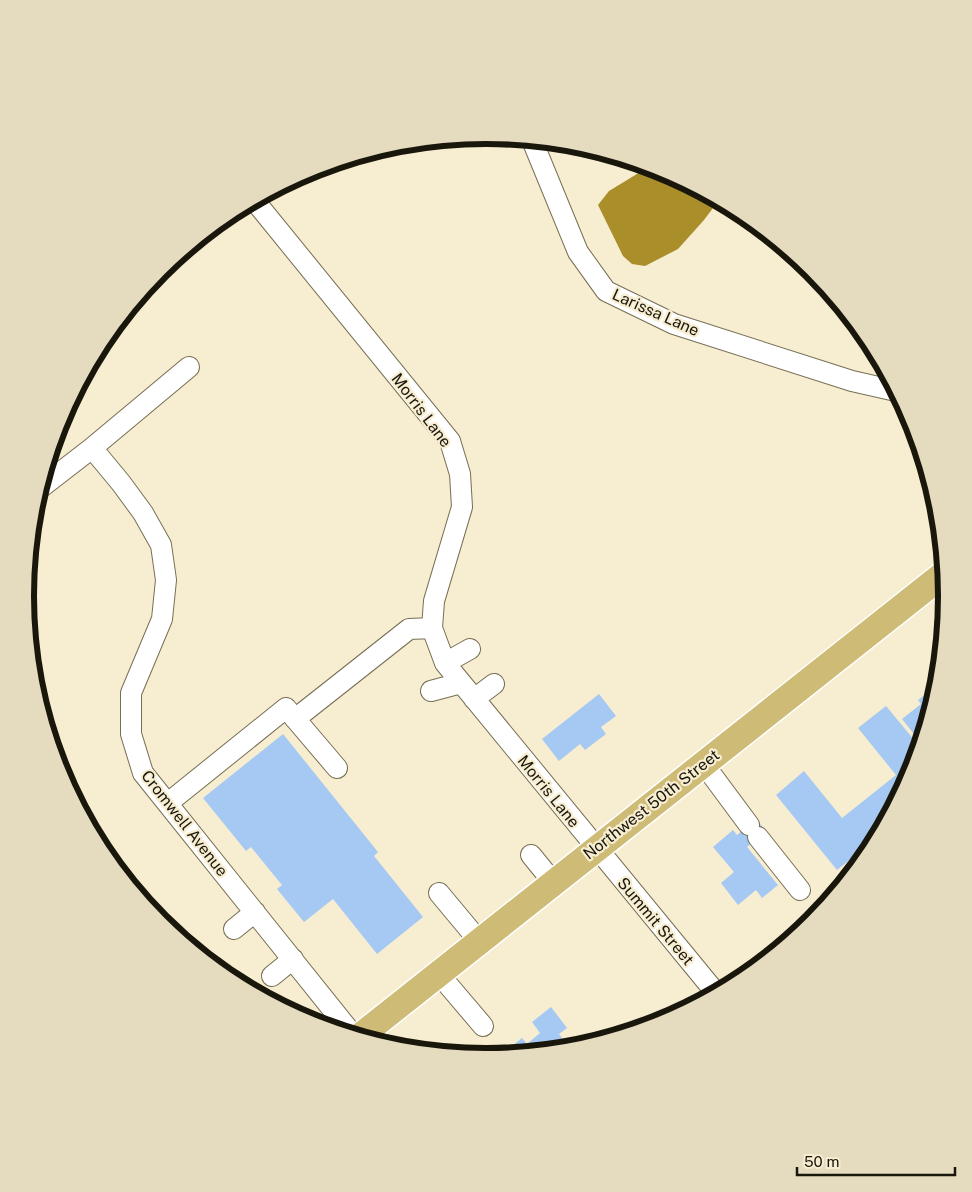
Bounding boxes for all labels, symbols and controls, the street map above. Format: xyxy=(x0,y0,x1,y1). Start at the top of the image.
street label: Larissa Lane xyxy=(609,285,702,340)
street label: Morris Lane xyxy=(388,370,456,451)
street label: Northwest 50th Street xyxy=(579,745,723,863)
street label: Morris Lane xyxy=(514,751,584,831)
street label: Cromwell Avenue xyxy=(137,766,232,880)
street label: Summit Street xyxy=(613,874,698,969)
scale bar xyxy=(797,1144,954,1176)
text: 50 m xyxy=(804,1153,839,1170)

